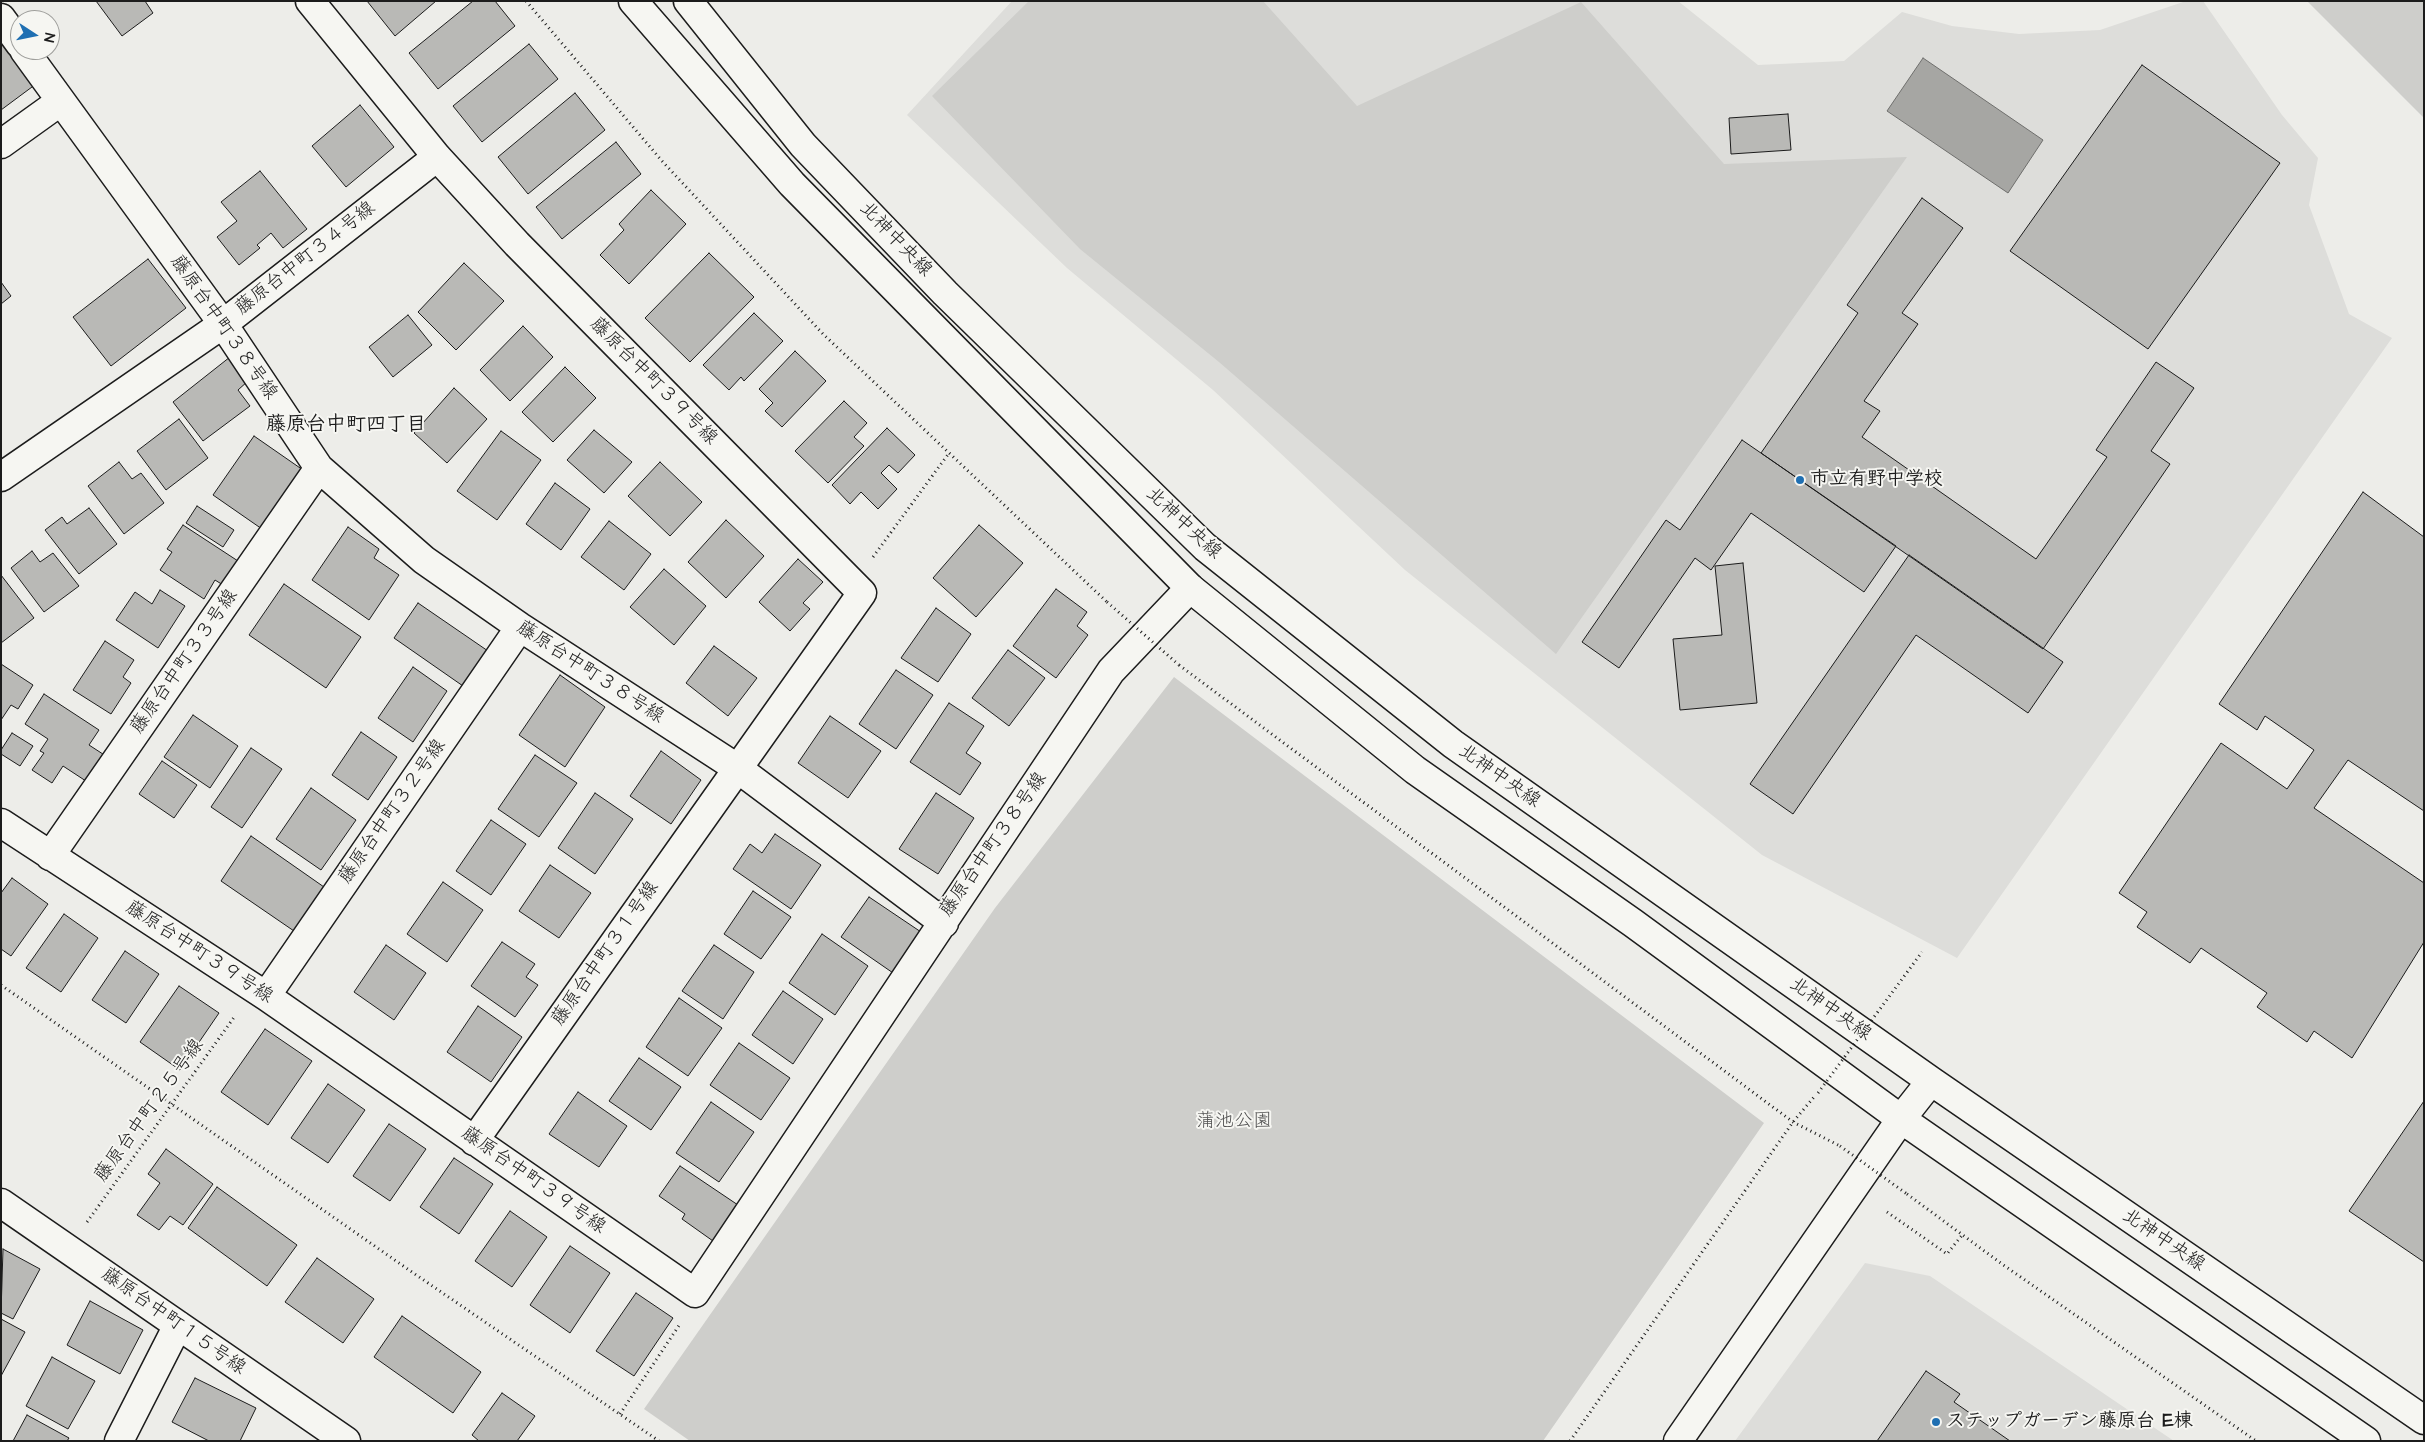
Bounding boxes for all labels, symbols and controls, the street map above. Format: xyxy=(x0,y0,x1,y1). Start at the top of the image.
north arrow xyxy=(10,10,60,60)
text: N xyxy=(38,31,59,44)
street label: 藤原台中町３４号線 xyxy=(232,197,380,321)
street label: 北神中央線 xyxy=(854,198,936,282)
street label: 藤原台中町３８号線 xyxy=(165,251,281,405)
street label: 藤原台中町３９号線 xyxy=(584,313,722,451)
district label: 藤原台中町四丁目 xyxy=(266,414,426,438)
place label: 市立有野中学校 xyxy=(1810,469,1943,491)
marker: 市立有野中学校 xyxy=(1794,474,1806,486)
street label: 北神中央線 xyxy=(1140,483,1226,565)
street label: 藤原台中町３３号線 xyxy=(127,585,243,739)
street label: 藤原台中町３８号線 xyxy=(512,617,668,729)
street label: 藤原台中町３２号線 xyxy=(335,735,451,889)
street label: 北神中央線 xyxy=(1454,740,1544,814)
street label: 藤原台中町３８号線 xyxy=(936,768,1052,922)
street label: 藤原台中町３１号線 xyxy=(548,877,664,1031)
street label: 藤原台中町３９号線 xyxy=(121,897,277,1009)
street label: 北神中央線 xyxy=(1785,973,1875,1047)
street label: 藤原台中町２５号線 xyxy=(91,1035,209,1187)
park label: 蒲池公園 xyxy=(1196,1111,1272,1133)
street label: 藤原台中町３９号線 xyxy=(456,1123,610,1239)
street label: 北神中央線 xyxy=(2117,1205,2209,1277)
street label: 藤原台中町１５号線 xyxy=(96,1264,250,1380)
place label: ステップガーデン藤原台 E棟 xyxy=(1946,1411,2193,1433)
marker: ステップガーデン藤原台 E棟 xyxy=(1930,1416,1942,1428)

